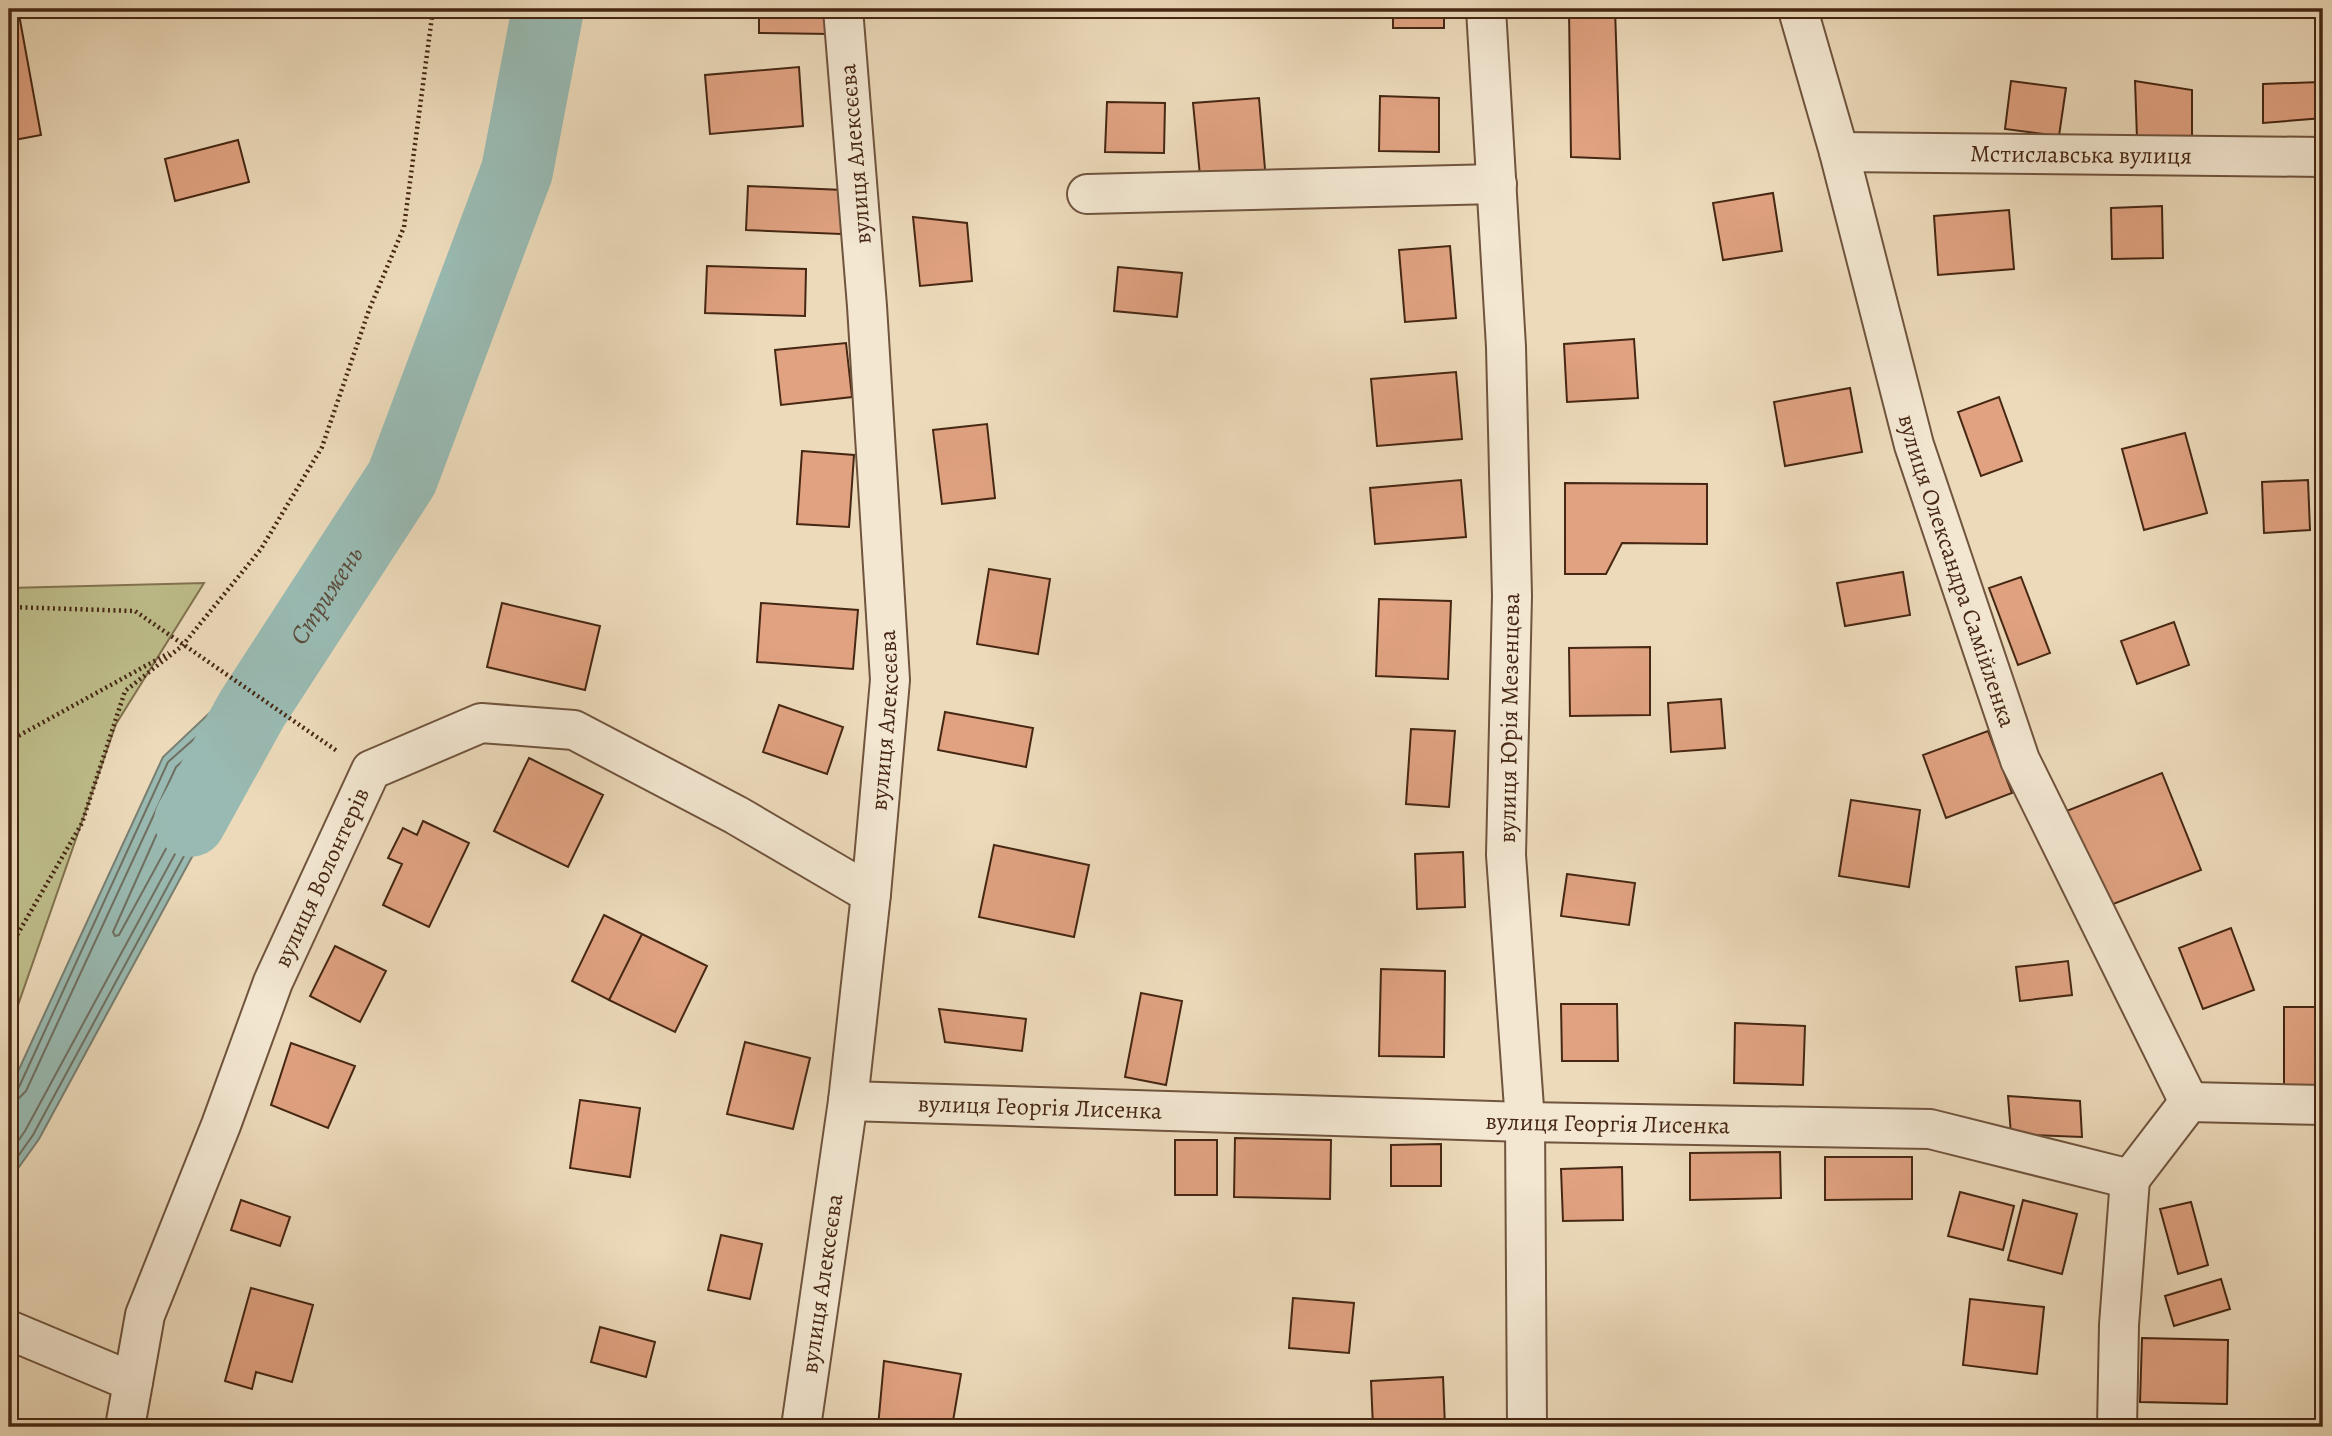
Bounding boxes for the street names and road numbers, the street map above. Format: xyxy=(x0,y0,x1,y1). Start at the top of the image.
street label: вулиця Алексєєва xyxy=(831,62,879,246)
street label: Мстиславська вулиця xyxy=(1970,137,2192,172)
street label: вулиця Олександра Самійленка xyxy=(1891,411,2024,731)
street label: вулиця Юрія Мезенцева xyxy=(1491,593,1527,843)
street label: вулиця Алексєєва xyxy=(862,629,906,812)
street label: вулиця Волонтерів xyxy=(266,782,377,972)
street label: вулиця Георгія Лисенка xyxy=(917,1087,1163,1127)
street label: вулиця Георгія Лисенка xyxy=(1485,1105,1730,1142)
street label: вулиця Алексєєва xyxy=(793,1192,850,1375)

